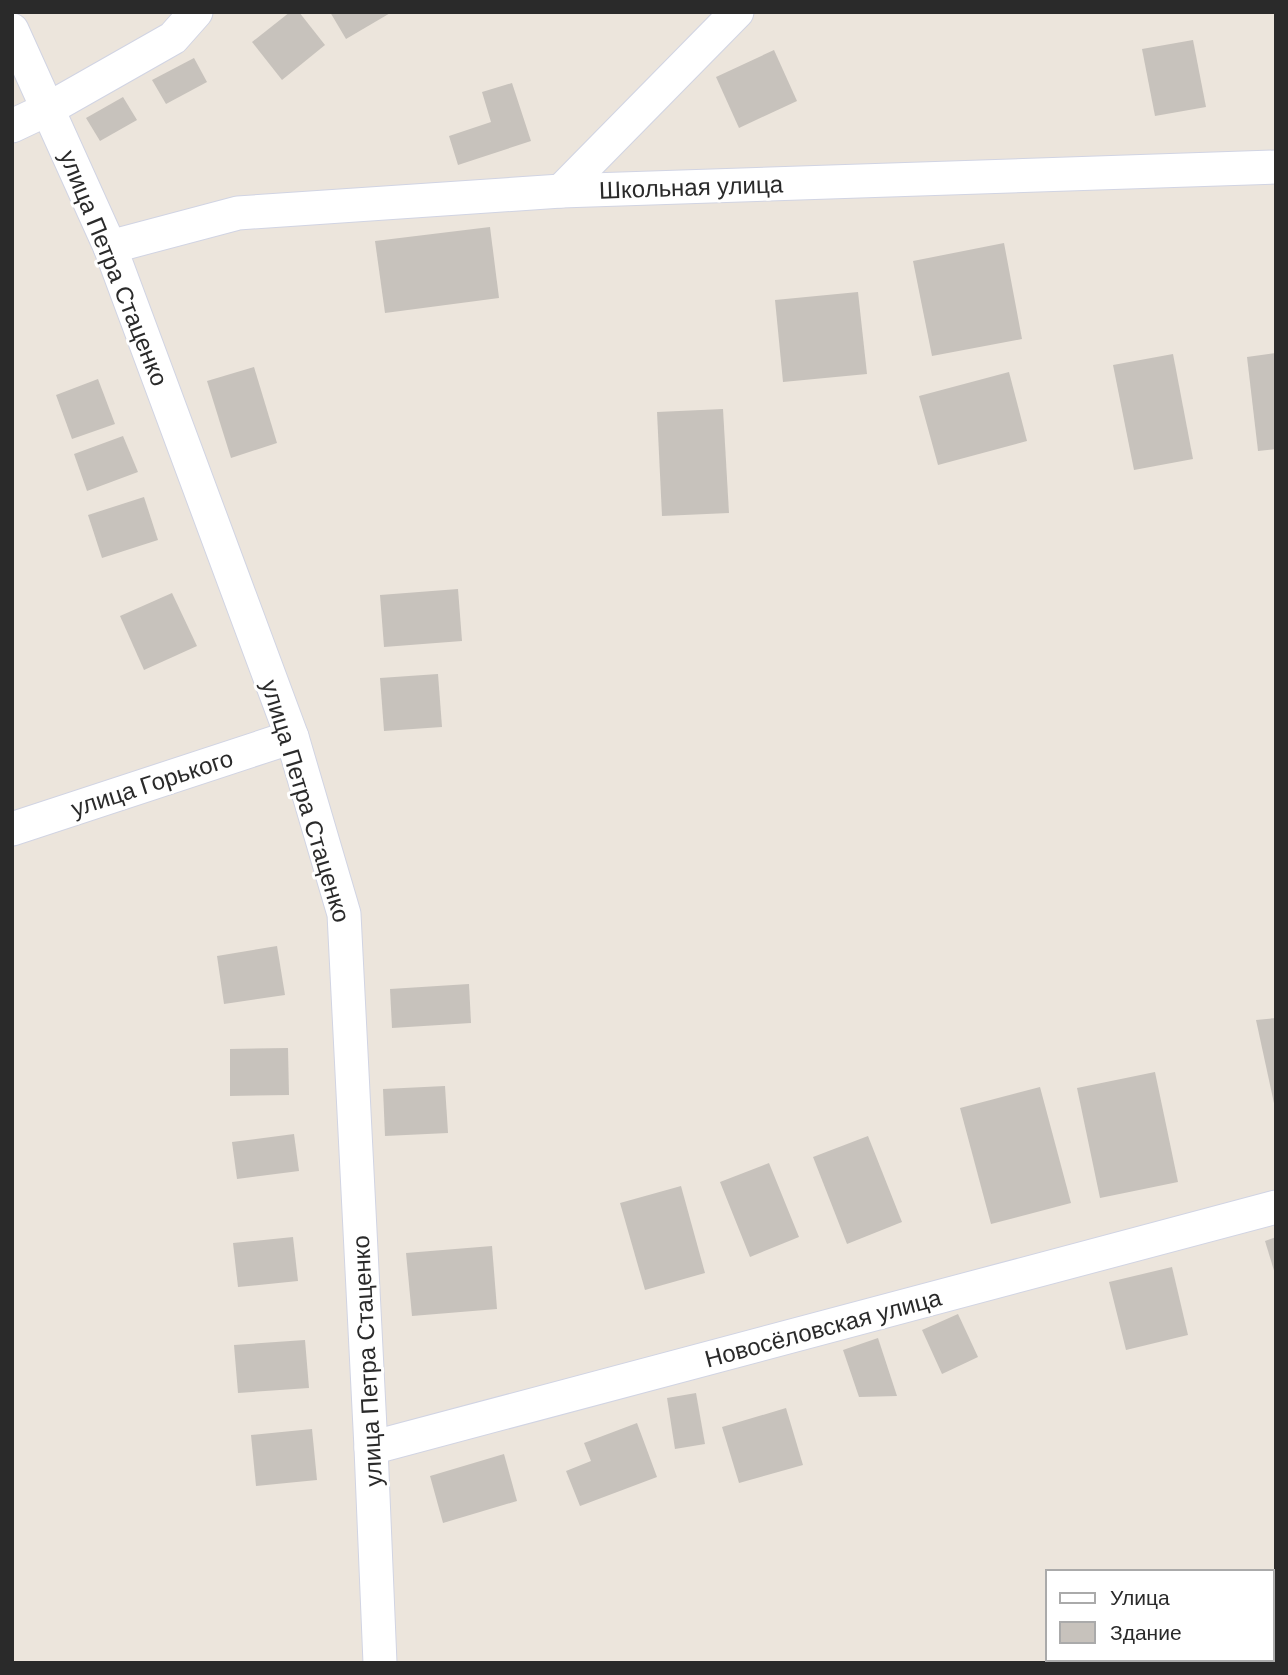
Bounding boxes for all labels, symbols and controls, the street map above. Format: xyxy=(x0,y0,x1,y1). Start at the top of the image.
street label: улица Петра Стаценко xyxy=(52,145,176,391)
street label: Школьная улица xyxy=(598,168,784,206)
street label: улица Петра Стаценко xyxy=(254,676,358,926)
street label: улица Горького xyxy=(67,742,237,824)
street label: улица Петра Стаценко xyxy=(345,1234,389,1488)
street label: Новосёловская улица xyxy=(701,1281,945,1375)
legend xyxy=(1046,1570,1274,1661)
text: Улица xyxy=(1110,1584,1170,1612)
text: Здание xyxy=(1110,1619,1182,1647)

